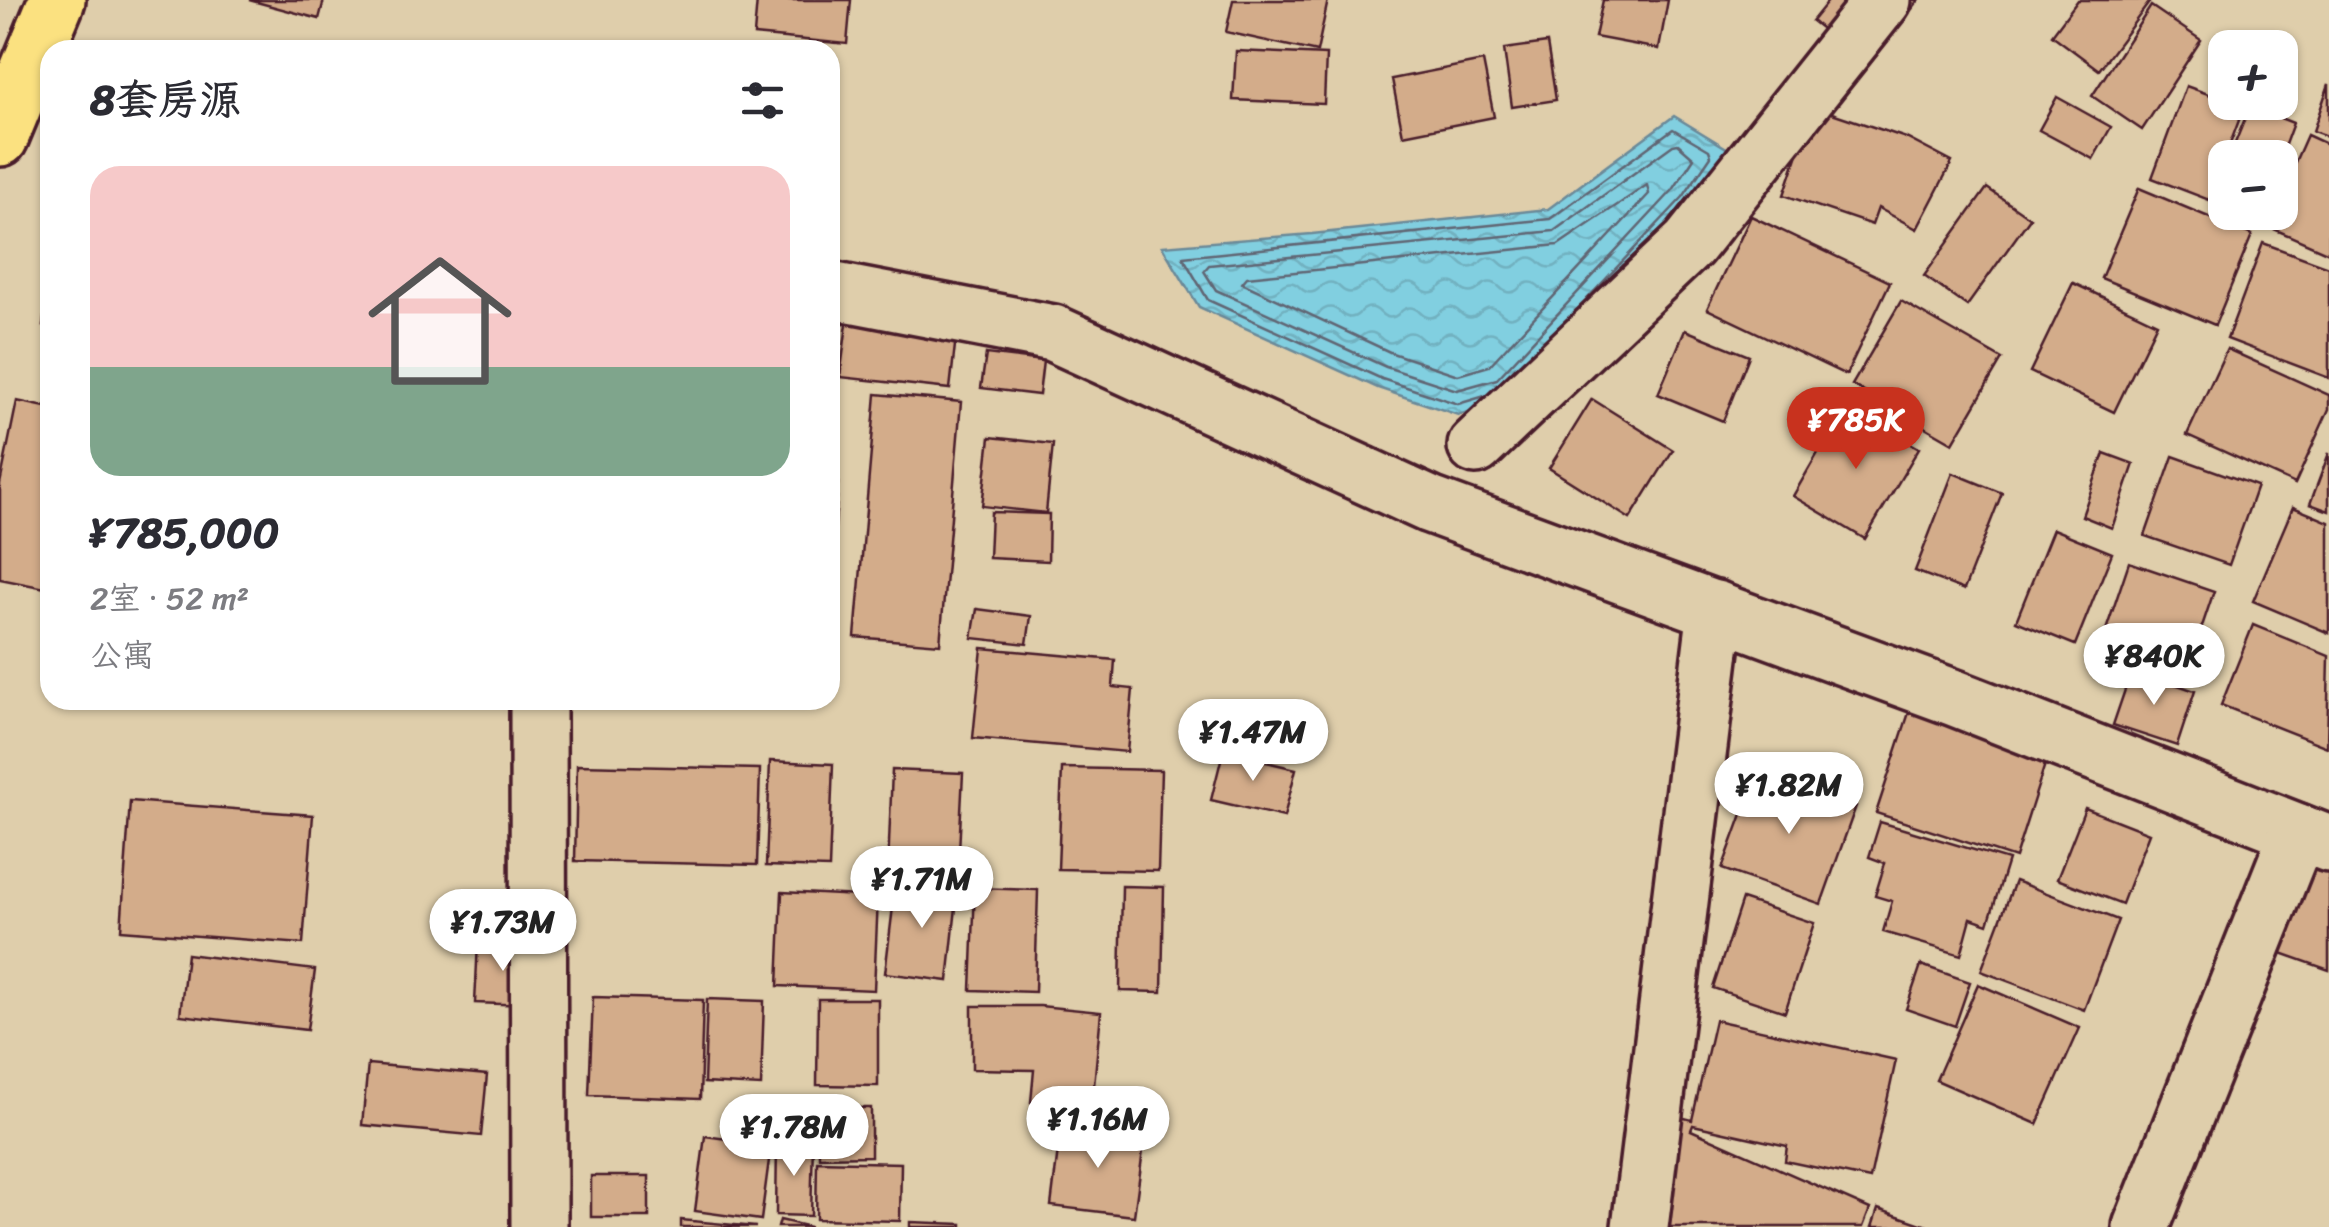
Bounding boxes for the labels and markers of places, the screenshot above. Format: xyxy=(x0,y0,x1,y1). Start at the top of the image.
pin: ¥785K xyxy=(1786,387,1926,472)
pin: ¥840K xyxy=(2084,623,2224,708)
pin: ¥1.47M xyxy=(1172,699,1334,784)
pin: ¥1.82M xyxy=(1708,752,1870,837)
pin: ¥1.71M xyxy=(841,846,1003,931)
pin: ¥1.73M xyxy=(422,889,584,974)
pin: ¥1.16M xyxy=(1017,1086,1179,1171)
pin: ¥1.78M xyxy=(713,1094,875,1179)

